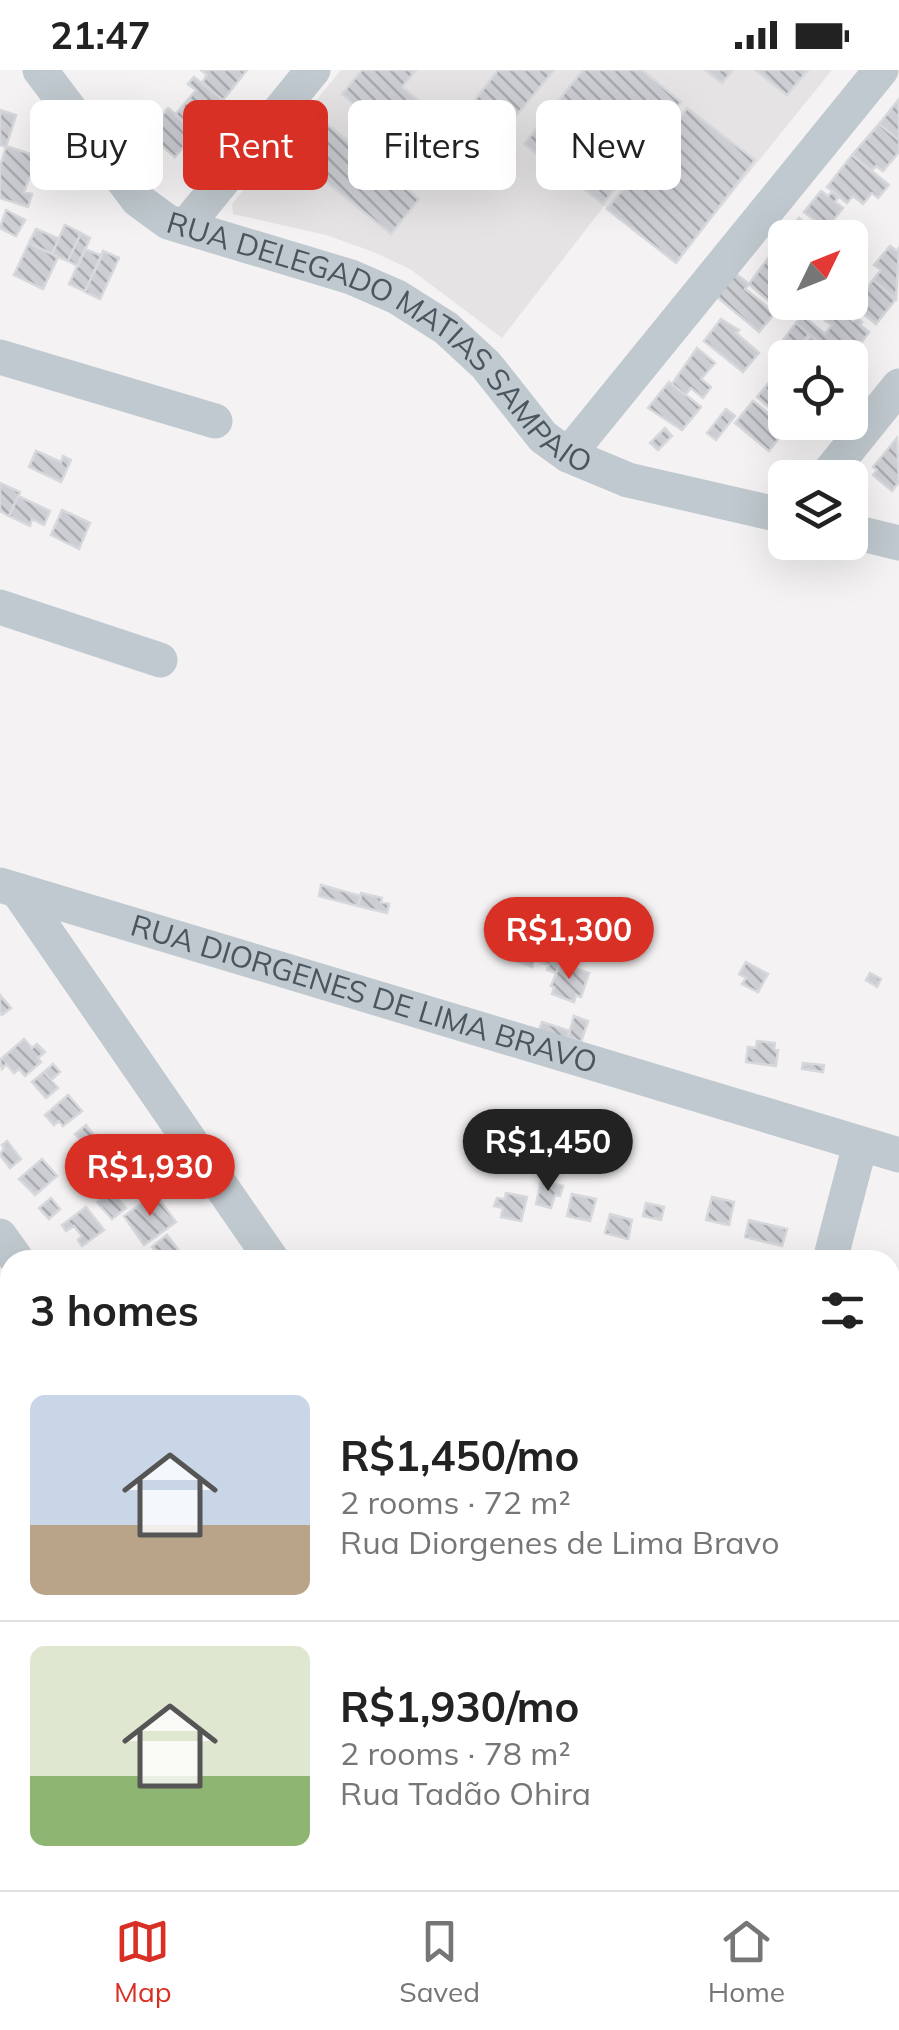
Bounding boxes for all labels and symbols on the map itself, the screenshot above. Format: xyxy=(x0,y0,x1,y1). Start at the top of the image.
street label: RUA DELEGADO MATIAS SAMPAIO xyxy=(163,203,598,481)
north arrow xyxy=(768,220,868,320)
pin: R$1,300 xyxy=(477,897,661,982)
street label: RUA DIORGENES DE LIMA BRAVO xyxy=(127,905,602,1081)
pin: R$1,450 xyxy=(456,1109,640,1194)
pin: R$1,930 xyxy=(58,1134,242,1219)

